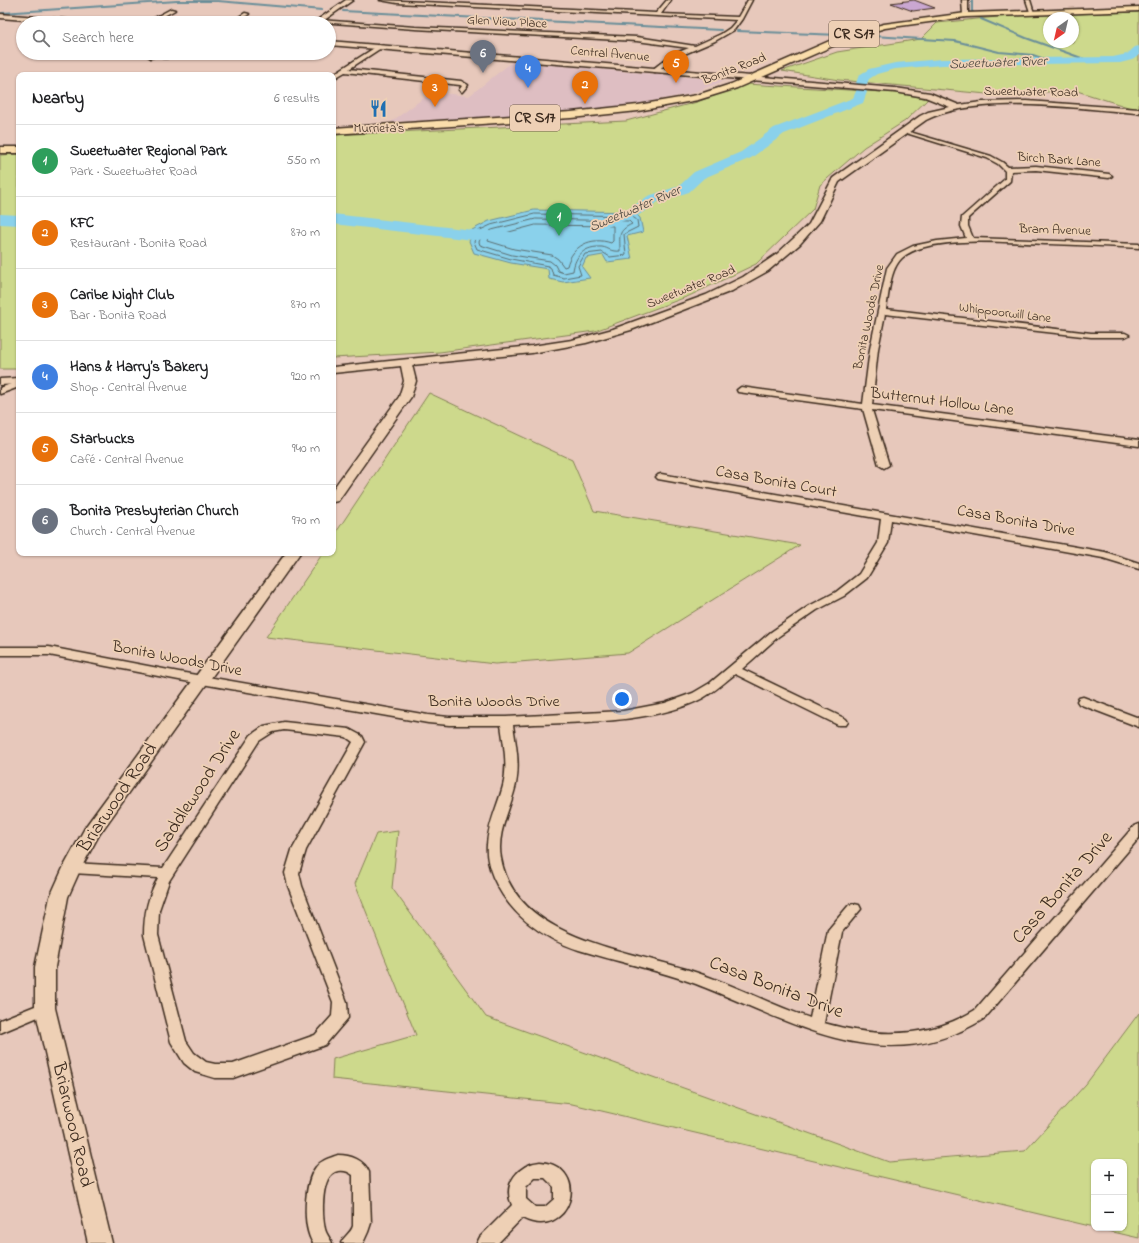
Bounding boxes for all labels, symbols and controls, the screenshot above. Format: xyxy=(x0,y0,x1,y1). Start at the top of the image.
street label: Glen View Place xyxy=(467,10,548,34)
north arrow xyxy=(1043,12,1079,48)
search box xyxy=(16,16,336,60)
road number: CR S17 xyxy=(829,21,879,47)
icon: search xyxy=(30,27,52,49)
text: Search here xyxy=(62,27,134,49)
pin: 6 xyxy=(470,40,496,73)
street label: Central Avenue xyxy=(570,41,650,67)
street label: Bonita Road xyxy=(698,48,769,90)
pin: 5 xyxy=(663,50,689,83)
water label: Sweetwater River xyxy=(949,51,1049,75)
pin: 4 xyxy=(515,55,541,88)
pin: 2 xyxy=(572,71,598,104)
pin: 3 xyxy=(422,74,448,107)
street label: Sweetwater Road xyxy=(984,82,1079,102)
text: Nearby xyxy=(32,86,84,111)
text: 6 results xyxy=(274,89,320,108)
restaurant icon: Murrieta's xyxy=(369,99,389,119)
road number: CR S17 xyxy=(510,105,560,131)
place label: Murrieta's xyxy=(354,119,405,138)
text: Sweetwater Regional Park xyxy=(70,140,227,162)
street label: Birch Bark Lane xyxy=(1016,148,1101,172)
text: 1 xyxy=(43,151,47,170)
text: 550 m xyxy=(286,151,320,170)
text: Park · Sweetwater Road xyxy=(70,162,197,181)
water label: Sweetwater River xyxy=(586,180,686,238)
pin: 1 xyxy=(546,203,572,236)
text: KFC xyxy=(70,212,94,234)
street label: Bram Avenue xyxy=(1018,219,1091,241)
text: 2 xyxy=(42,223,48,242)
text: 870 m xyxy=(291,223,320,242)
text: Restaurant · Bonita Road xyxy=(70,234,207,253)
street label: Sweetwater Road xyxy=(644,260,739,313)
street label: Bonita Woods Drive xyxy=(848,263,889,372)
text: Caribe Night Club xyxy=(70,284,174,306)
text: 3 xyxy=(42,295,48,314)
text: 870 m xyxy=(291,295,320,314)
street label: Whippoorwill Lane xyxy=(958,298,1052,328)
text: Bar · Bonita Road xyxy=(70,306,166,325)
text: Hans & Harry’s Bakery xyxy=(70,356,208,378)
text: 4 xyxy=(42,367,48,386)
text: 920 m xyxy=(291,367,320,386)
text: Shop · Central Avenue xyxy=(70,378,187,397)
street label: Butternut Hollow Lane xyxy=(868,381,1016,423)
text: Starbucks xyxy=(70,428,135,450)
text: 5 xyxy=(41,439,49,458)
text: 940 m xyxy=(292,439,320,458)
text: Café · Central Avenue xyxy=(70,450,184,469)
street label: Casa Bonita Court xyxy=(714,460,839,505)
street label: Casa Bonita Drive xyxy=(955,499,1078,543)
text: Bonita Presbyterian Church xyxy=(70,500,239,522)
text: 6 xyxy=(42,511,48,530)
text: 970 m xyxy=(292,511,320,530)
text: Church · Central Avenue xyxy=(70,522,195,541)
street label: Bonita Woods Drive xyxy=(109,634,245,683)
your location xyxy=(612,689,632,709)
street label: Bonita Woods Drive xyxy=(427,690,561,714)
street label: Saddlewood Drive xyxy=(148,723,248,858)
street label: Briarwood Road xyxy=(71,738,165,859)
street label: Casa Bonita Drive xyxy=(1006,825,1120,950)
street label: Casa Bonita Drive xyxy=(705,950,848,1026)
street label: Briarwood Road xyxy=(44,1059,100,1190)
map controls xyxy=(1091,1159,1127,1231)
button: + xyxy=(1091,1159,1127,1195)
button: − xyxy=(1091,1195,1127,1231)

